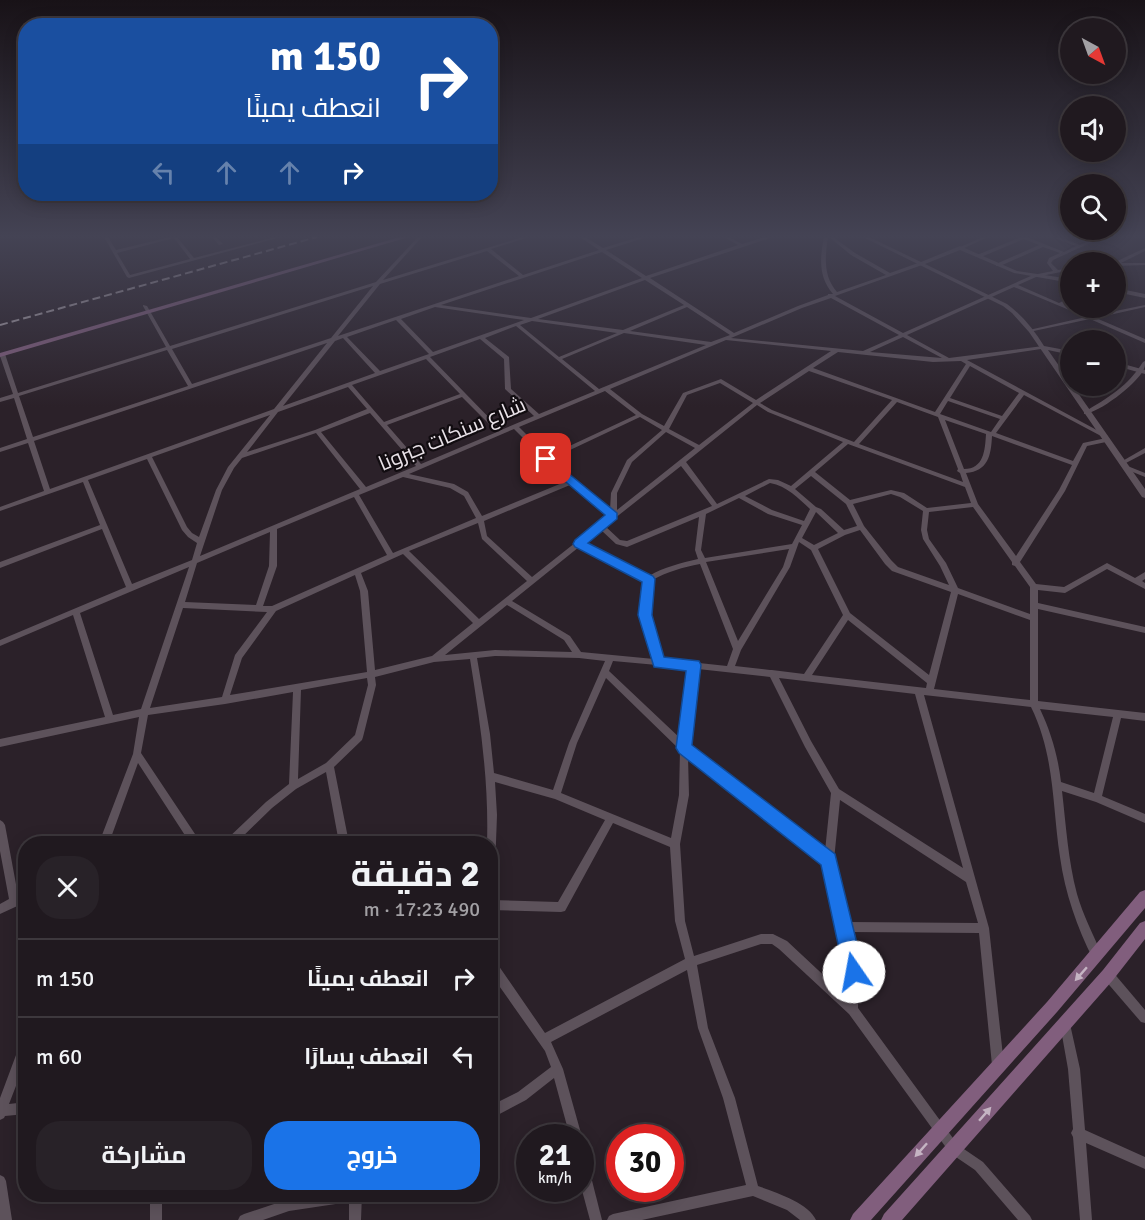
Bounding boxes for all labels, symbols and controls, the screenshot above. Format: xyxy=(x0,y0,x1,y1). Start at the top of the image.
north arrow xyxy=(1060,18,1126,84)
map controls xyxy=(1060,18,1126,396)
text: 150 m xyxy=(270,31,381,82)
icon: right xyxy=(402,42,480,120)
text: انعطف يمينًا xyxy=(245,92,381,125)
button: sound xyxy=(1060,96,1126,162)
icon: left xyxy=(147,156,180,189)
icon: ahead xyxy=(210,156,243,189)
icon: ahead xyxy=(273,156,306,189)
icon: right xyxy=(336,156,369,189)
button: search xyxy=(1060,174,1126,240)
button: + xyxy=(1060,252,1126,318)
button: − xyxy=(1060,330,1126,396)
street label: شارع سنكات جبرونا xyxy=(374,391,530,478)
pin xyxy=(520,433,571,484)
icon: arrive xyxy=(529,442,562,475)
text: 2 دقيقة xyxy=(351,852,480,897)
button: close xyxy=(36,856,99,919)
text: 490 m · 17:23 xyxy=(364,897,480,922)
position arrow xyxy=(822,940,886,1004)
icon: right xyxy=(447,962,480,995)
text: 150 m xyxy=(36,965,94,992)
text: انعطف يمينًا xyxy=(307,965,429,992)
one-way arrow xyxy=(1074,967,1087,982)
icon: left xyxy=(447,1040,480,1073)
text: 60 m xyxy=(36,1043,82,1070)
text: انعطف يسارًا xyxy=(304,1043,429,1070)
one-way arrow xyxy=(978,1107,991,1122)
button: مشاركة xyxy=(36,1121,252,1190)
button: خروج xyxy=(264,1121,480,1190)
speed limit sign: 30 xyxy=(606,1124,684,1202)
text: 21 xyxy=(539,1137,571,1174)
one-way arrow xyxy=(915,1142,928,1157)
text: km/h xyxy=(538,1169,572,1187)

